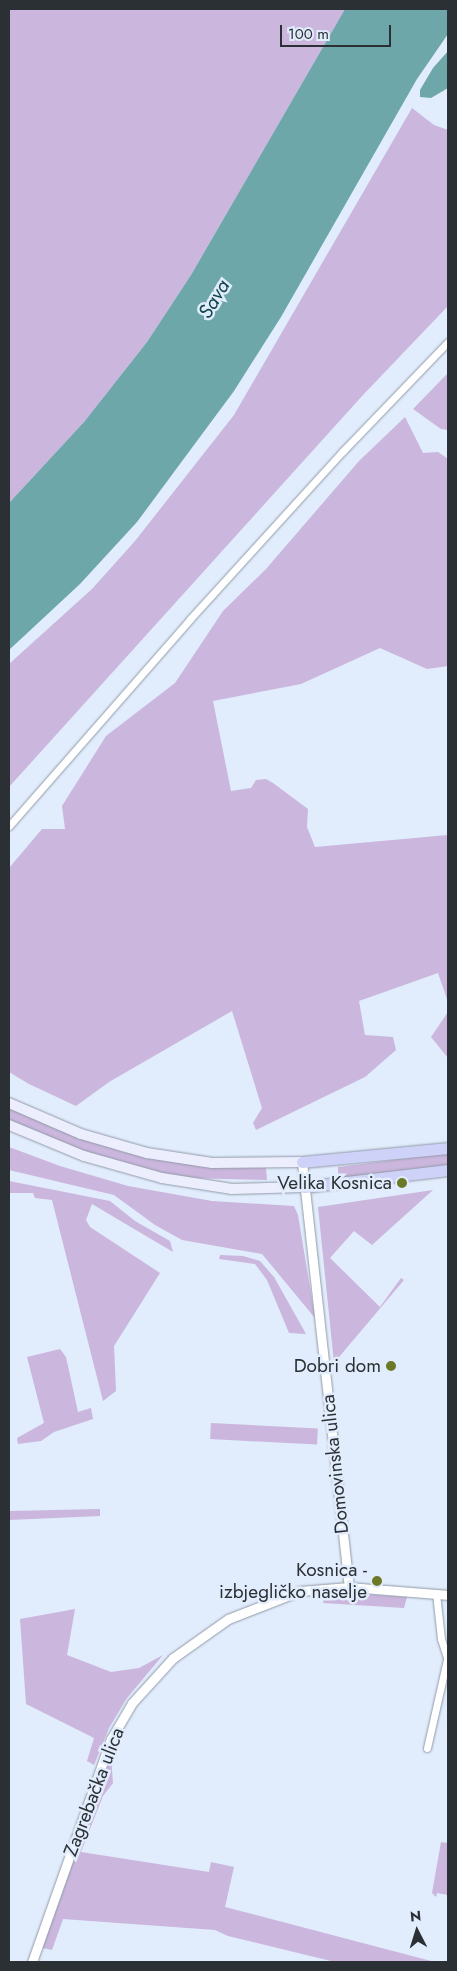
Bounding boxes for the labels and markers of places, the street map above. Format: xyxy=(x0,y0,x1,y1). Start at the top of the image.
place label: Velika Kosnica xyxy=(277,1172,392,1194)
marker: Velika Kosnica xyxy=(396,1177,408,1189)
place label: Dobri dom xyxy=(294,1355,381,1377)
marker: Dobri dom xyxy=(385,1360,397,1372)
place label: Kosnica - izbjegličko naselje xyxy=(219,1559,367,1603)
marker: Kosnica - izbjegličko naselje xyxy=(371,1575,383,1587)

